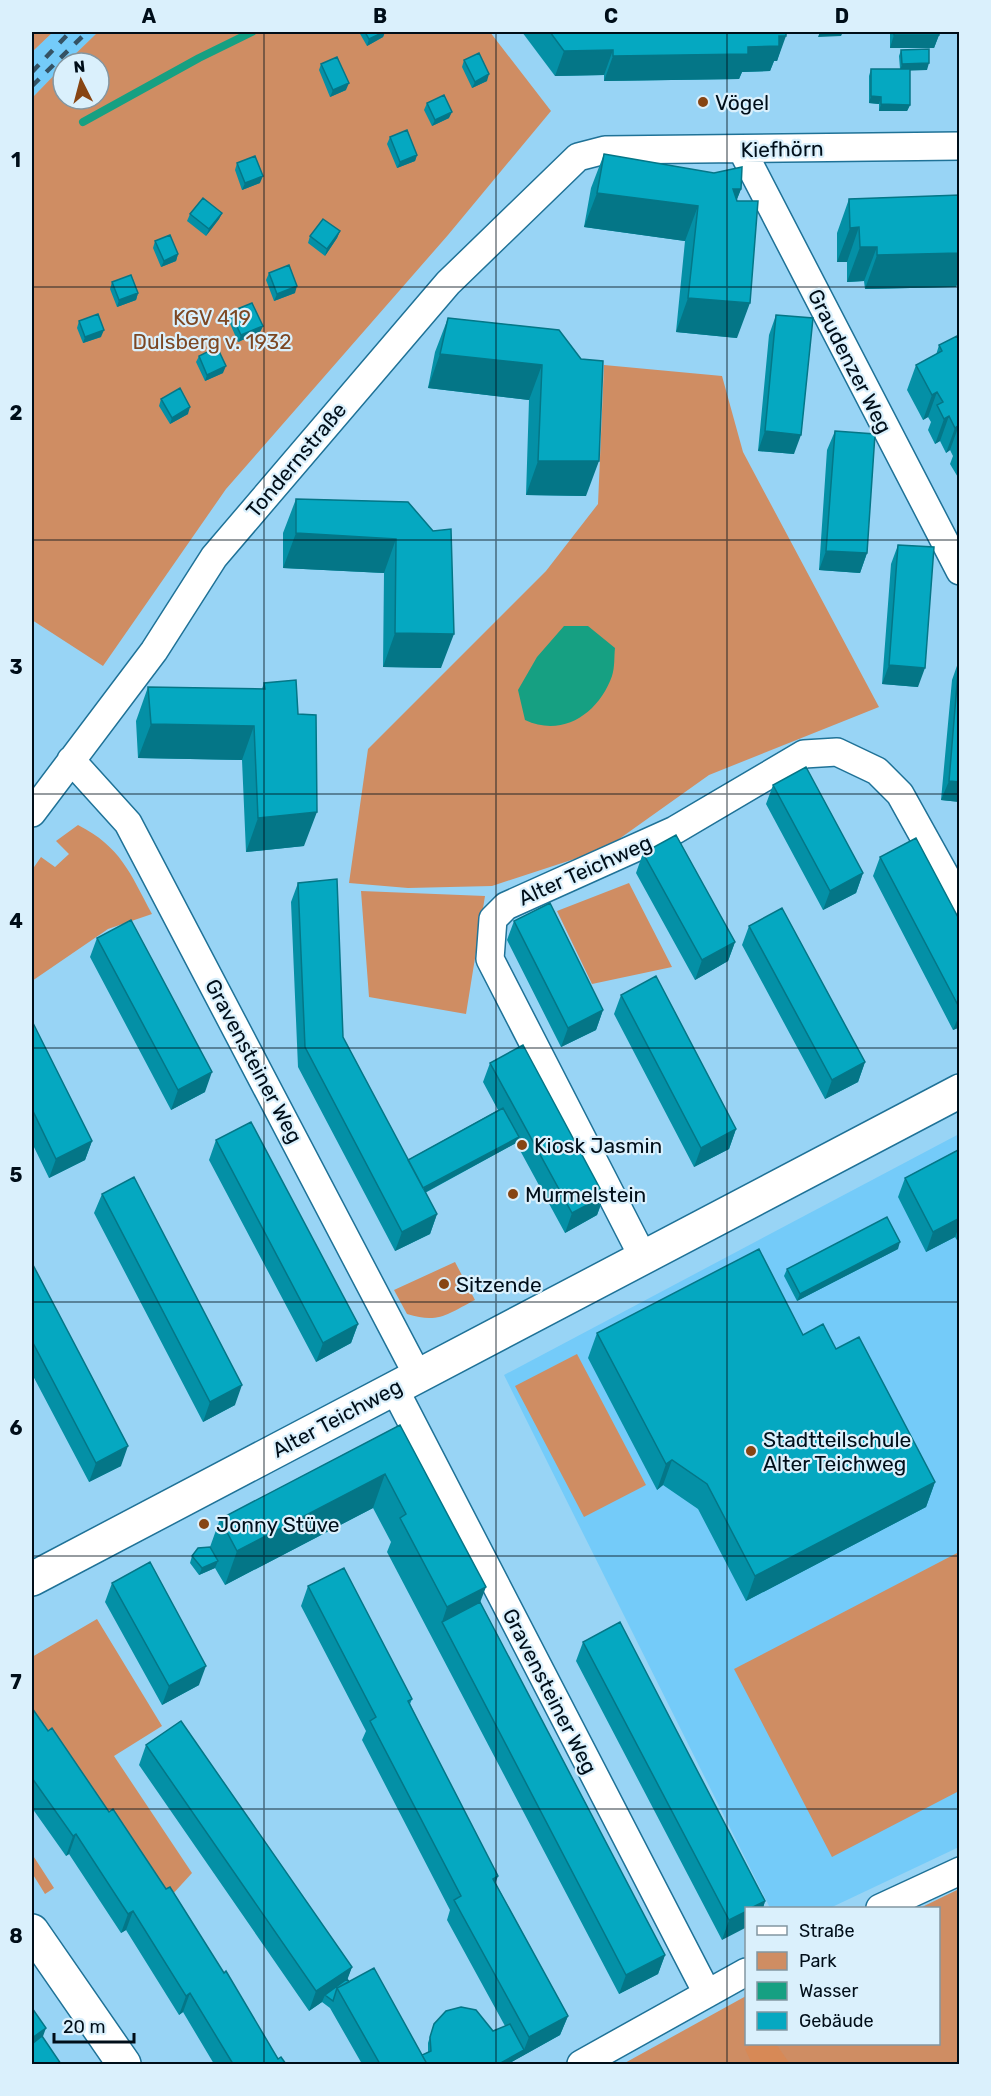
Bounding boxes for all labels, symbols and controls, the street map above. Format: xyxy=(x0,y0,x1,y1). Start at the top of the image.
text: A xyxy=(142,4,157,28)
text: B xyxy=(373,4,387,28)
text: C xyxy=(604,4,618,28)
text: D xyxy=(835,4,849,28)
north arrow xyxy=(51,51,111,111)
text: N xyxy=(73,57,86,77)
place label: Vögel xyxy=(715,90,769,115)
marker: Vögel xyxy=(696,95,710,109)
street label: Kiefhörn xyxy=(740,136,824,162)
text: 1 xyxy=(11,148,21,172)
street label: Graudenzer Weg xyxy=(803,285,897,437)
park label: KGV 419 Dulsberg v. 1932 xyxy=(132,305,292,354)
street label: Tondernstraße xyxy=(241,397,351,523)
text: 2 xyxy=(10,401,23,425)
text: 3 xyxy=(9,655,23,679)
street label: Alter Teichweg xyxy=(514,829,656,911)
text: 4 xyxy=(9,909,23,933)
street label: Gravensteiner Weg xyxy=(200,975,308,1147)
place label: Kiosk Jasmin xyxy=(534,1133,662,1158)
marker: Kiosk Jasmin xyxy=(515,1138,529,1152)
text: 5 xyxy=(10,1163,23,1187)
place label: Murmelstein xyxy=(525,1182,646,1207)
marker: Murmelstein xyxy=(506,1187,520,1201)
place label: Sitzende xyxy=(456,1272,542,1297)
marker: Sitzende xyxy=(437,1277,451,1291)
street label: Alter Teichweg xyxy=(268,1373,406,1463)
text: 6 xyxy=(9,1416,23,1440)
place label: Stadtteilschule Alter Teichweg xyxy=(763,1427,911,1476)
marker: Stadtteilschule Alter Teichweg xyxy=(744,1444,758,1458)
place label: Jonny Stüve xyxy=(216,1512,340,1537)
marker: Jonny Stüve xyxy=(197,1517,211,1531)
street label: Gravensteiner Weg xyxy=(497,1604,603,1778)
text: 7 xyxy=(10,1670,22,1694)
legend xyxy=(745,1907,940,2045)
text: Straße xyxy=(799,1920,855,1942)
text: 8 xyxy=(9,1924,23,1948)
text: Park xyxy=(799,1950,837,1972)
text: Wasser xyxy=(799,1980,858,2002)
scale bar xyxy=(54,2006,134,2044)
text: Gebäude xyxy=(799,2010,874,2032)
text: 20 m xyxy=(63,2016,105,2038)

